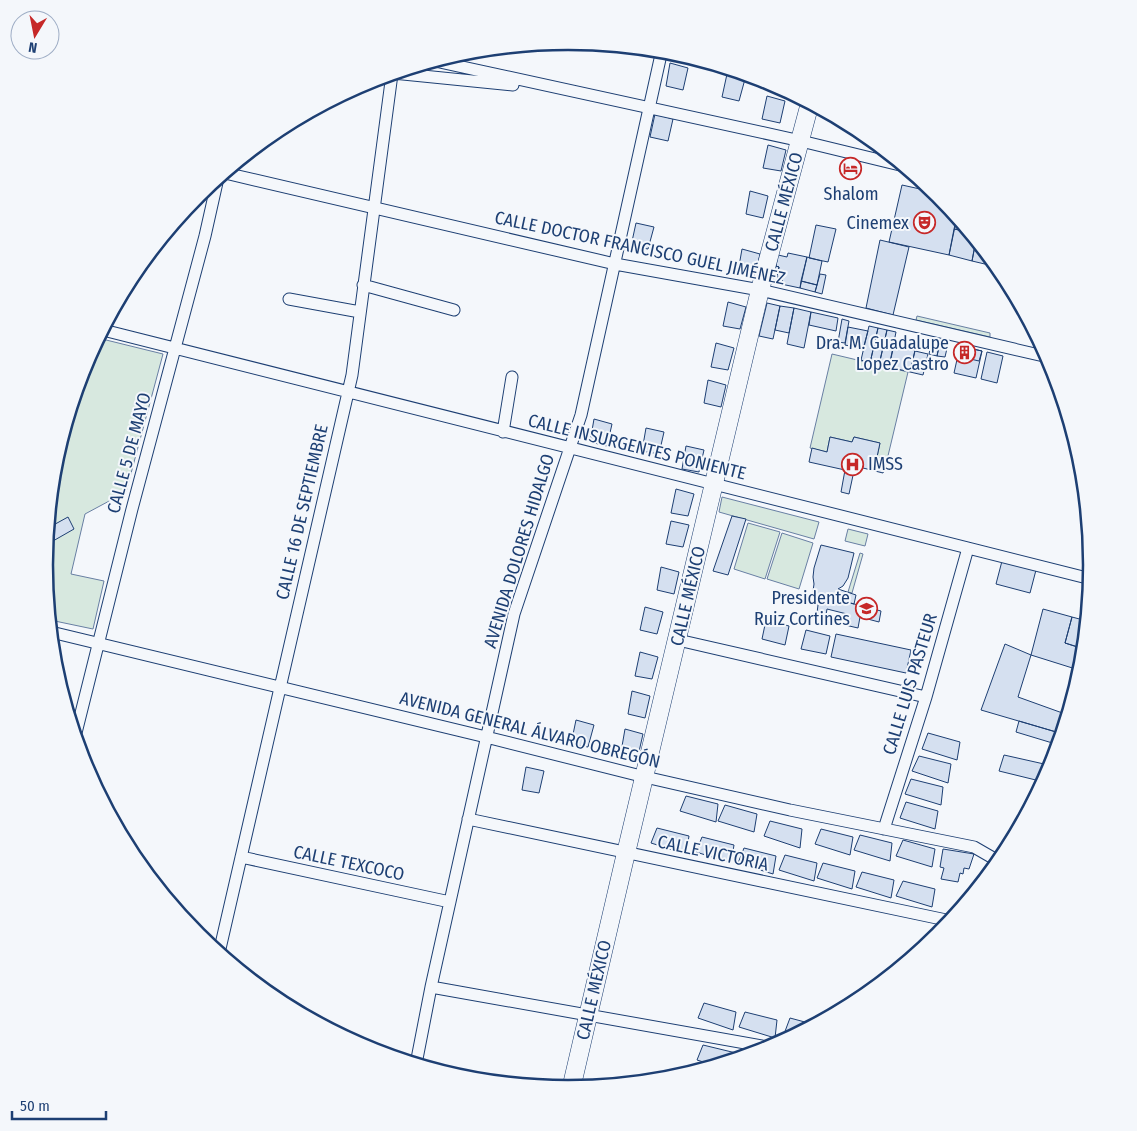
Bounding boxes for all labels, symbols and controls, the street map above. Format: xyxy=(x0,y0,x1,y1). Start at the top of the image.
north arrow xyxy=(10,10,60,60)
text: N xyxy=(27,38,38,56)
street label: CALLE MÉXICO xyxy=(759,150,808,254)
hotel icon: Shalom xyxy=(839,157,863,181)
place label: Shalom xyxy=(823,183,879,205)
street label: CALLE DOCTOR FRANCISCO GUEL JIMÉNEZ xyxy=(493,205,787,290)
theatre icon: Cinemex xyxy=(913,211,937,235)
place label: Cinemex xyxy=(846,212,909,234)
place label: Dra. M. Guadalupe Lopez Castro xyxy=(816,332,949,375)
building icon: Dra. M. Guadalupe Lopez Castro xyxy=(953,341,977,365)
street label: CALLE 5 DE MAYO xyxy=(102,390,156,516)
street label: CALLE INSURGENTES PONIENTE xyxy=(526,409,748,485)
street label: CALLE 16 DE SEPTIEMBRE xyxy=(271,422,333,602)
street label: AVENIDA DOLORES HIDALGO xyxy=(479,451,559,651)
hospital icon: IMSS xyxy=(840,452,864,476)
place label: IMSS xyxy=(868,453,903,475)
street label: CALLE MÉXICO xyxy=(665,544,710,648)
place label: Presidente Ruiz Cortines xyxy=(754,587,850,630)
school or university icon: Presidente Ruiz Cortines xyxy=(854,596,878,620)
street label: CALLE LUIS PASTEUR xyxy=(878,610,942,757)
street label: AVENIDA GENERAL ÁLVARO OBREGÓN xyxy=(398,686,663,773)
street label: CALLE VICTORIA xyxy=(655,830,771,876)
street label: CALLE TEXCOCO xyxy=(292,841,406,885)
street label: CALLE MÉXICO xyxy=(571,938,616,1042)
scale bar xyxy=(12,1088,106,1120)
text: 50 m xyxy=(20,1097,50,1115)

